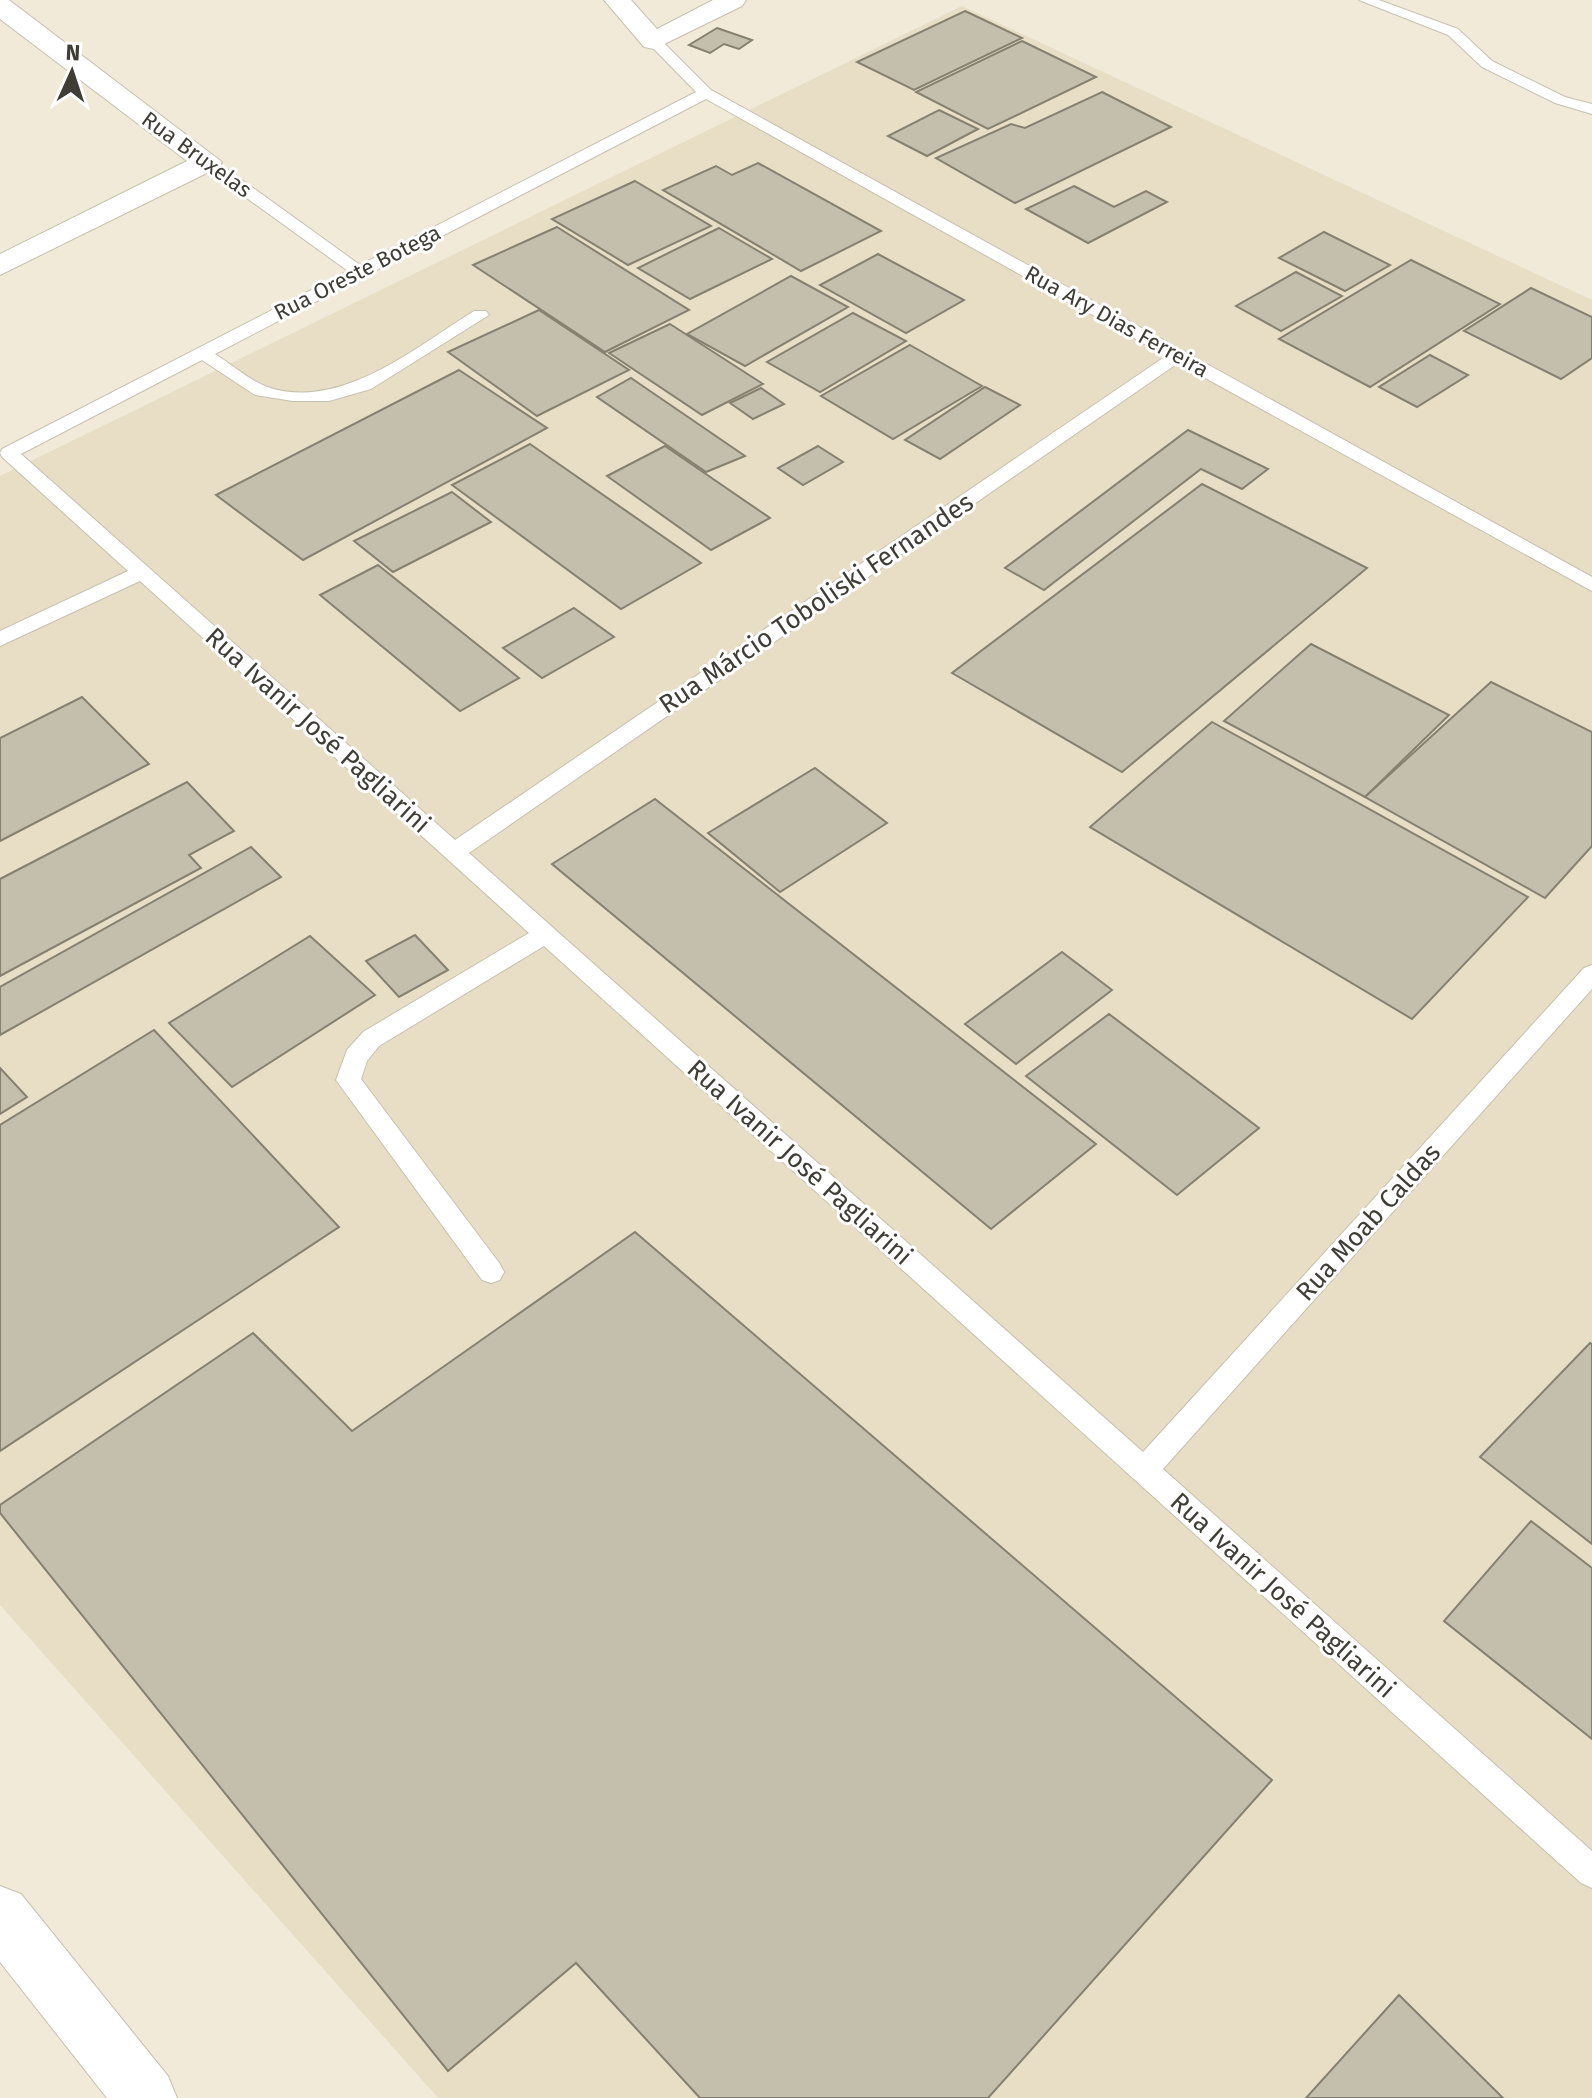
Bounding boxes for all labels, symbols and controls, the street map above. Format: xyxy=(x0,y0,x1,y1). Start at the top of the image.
north arrow xyxy=(32,32,112,112)
text: N xyxy=(65,39,81,66)
street label: Rua Bruxelas xyxy=(136,105,257,203)
street label: Rua Oreste Botega xyxy=(269,219,445,326)
street label: Rua Ary Dias Ferreira xyxy=(1020,260,1213,383)
street label: Rua Márcio Toboliski Fernandes xyxy=(653,486,979,720)
street label: Rua Ivanir José Pagliarini xyxy=(199,621,437,840)
street label: Rua Ivanir José Pagliarini xyxy=(681,1053,919,1272)
street label: Rua Moab Caldas xyxy=(1290,1137,1447,1307)
street label: Rua Ivanir José Pagliarini xyxy=(1164,1486,1402,1705)

